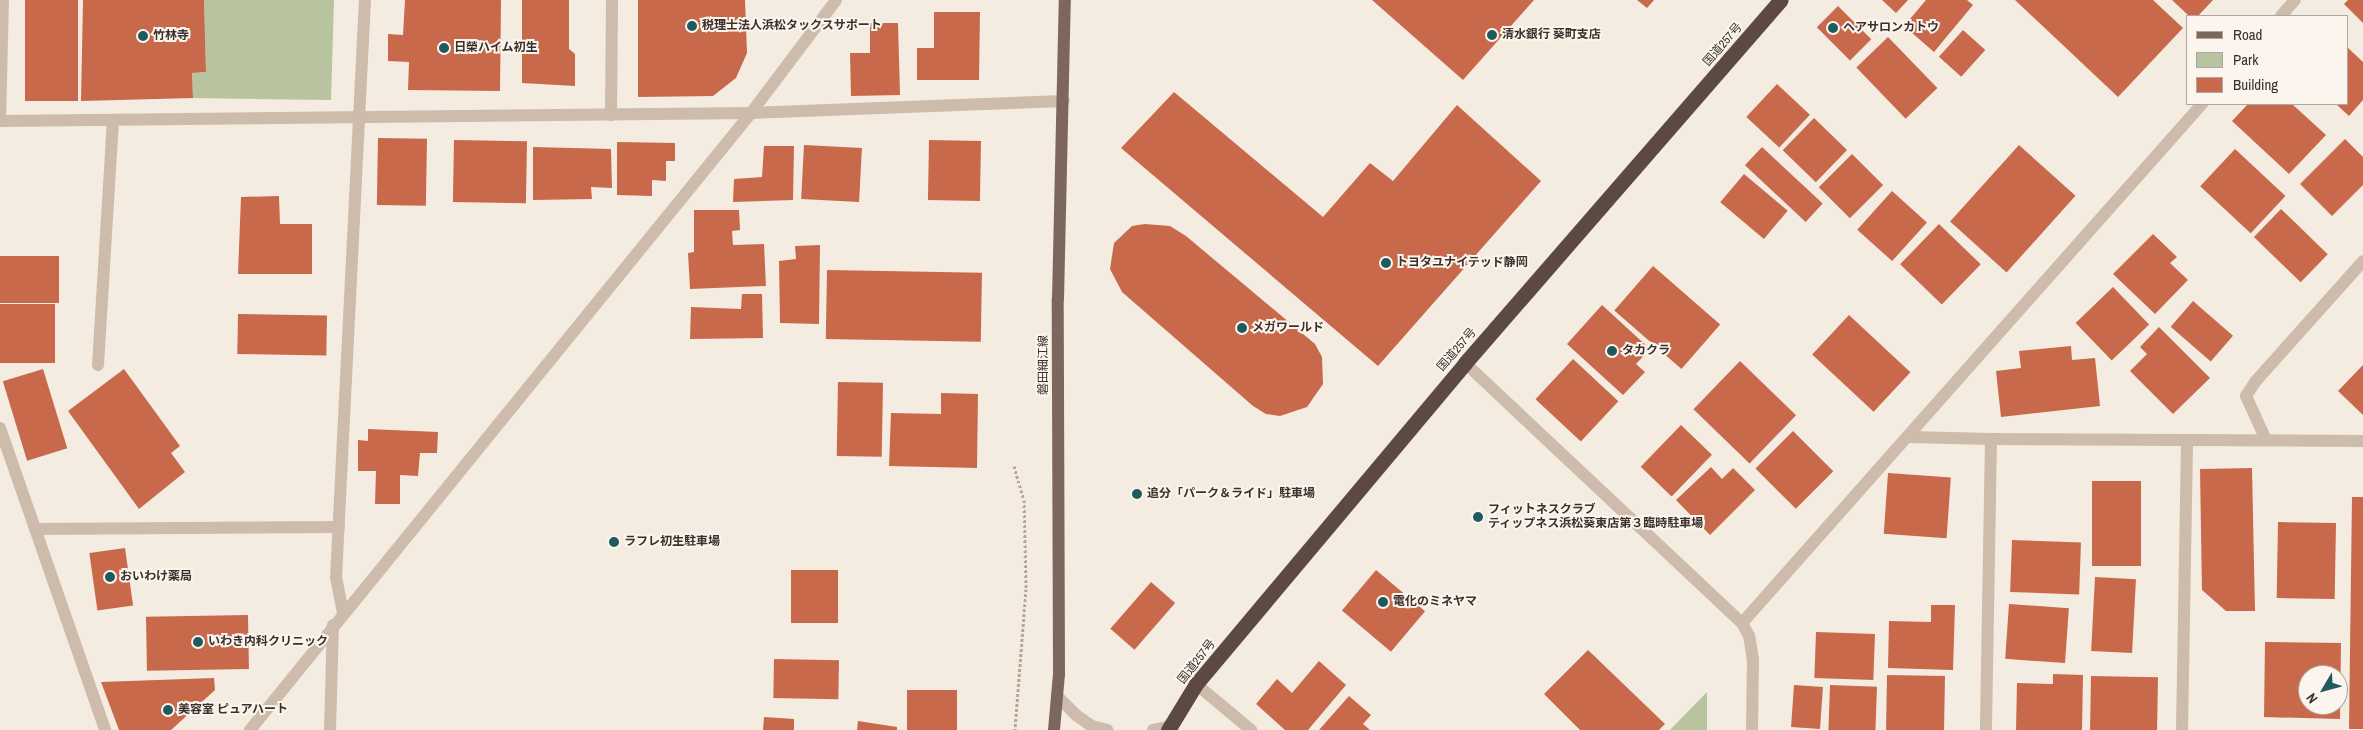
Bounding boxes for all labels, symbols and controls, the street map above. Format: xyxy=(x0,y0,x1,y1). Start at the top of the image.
legend xyxy=(2186,15,2348,105)
place label: 税理士法人浜松タックスサポート xyxy=(702,19,882,33)
marker: 税理士法人浜松タックスサポート xyxy=(686,20,698,32)
street label: 国道257号 xyxy=(1700,20,1746,70)
place label: ヘアサロンカトウ xyxy=(1843,21,1939,35)
marker: ヘアサロンカトウ xyxy=(1827,22,1839,34)
text: Road xyxy=(2233,24,2262,45)
place label: 清水銀行 葵町支店 xyxy=(1502,28,1601,42)
place label: 竹林寺 xyxy=(153,29,189,43)
marker: 清水銀行 葵町支店 xyxy=(1486,29,1498,41)
marker: 竹林寺 xyxy=(137,30,149,42)
place label: 日榮ハイム初生 xyxy=(454,41,538,55)
marker: 日榮ハイム初生 xyxy=(438,42,450,54)
text: Park xyxy=(2233,49,2258,70)
text: Building xyxy=(2233,74,2278,95)
place label: トヨタユナイテッド静岡 xyxy=(1396,256,1528,270)
marker: トヨタユナイテッド静岡 xyxy=(1380,257,1392,269)
place label: メガワールド xyxy=(1252,321,1324,335)
marker: メガワールド xyxy=(1236,322,1248,334)
street label: 国道257号 xyxy=(1434,325,1480,375)
street label: 磐田細江線 xyxy=(1037,335,1051,395)
place label: タカクラ xyxy=(1622,344,1670,358)
marker: タカクラ xyxy=(1606,345,1618,357)
place label: 追分「パーク＆ライド」駐車場 xyxy=(1147,487,1315,501)
marker: 追分「パーク＆ライド」駐車場 xyxy=(1131,488,1143,500)
place label: フィットネスクラブ ティップネス浜松葵東店第３臨時駐車場 xyxy=(1488,503,1704,531)
marker: フィットネスクラブ ティップネス浜松葵東店第３臨時駐車場 xyxy=(1472,511,1484,523)
place label: ラフレ初生駐車場 xyxy=(624,535,720,549)
marker: ラフレ初生駐車場 xyxy=(608,536,620,548)
place label: おいわけ薬局 xyxy=(120,570,192,584)
marker: おいわけ薬局 xyxy=(104,571,116,583)
place label: 電化のミネヤマ xyxy=(1393,595,1477,609)
marker: 電化のミネヤマ xyxy=(1377,596,1389,608)
place label: いわき内科クリニック xyxy=(208,635,328,649)
marker: いわき内科クリニック xyxy=(192,636,204,648)
street label: 国道257号 xyxy=(1175,637,1219,687)
north arrow xyxy=(2298,665,2348,715)
text: N xyxy=(2302,690,2322,707)
place label: 美容室 ピュアハート xyxy=(178,703,289,717)
marker: 美容室 ピュアハート xyxy=(162,704,174,716)

